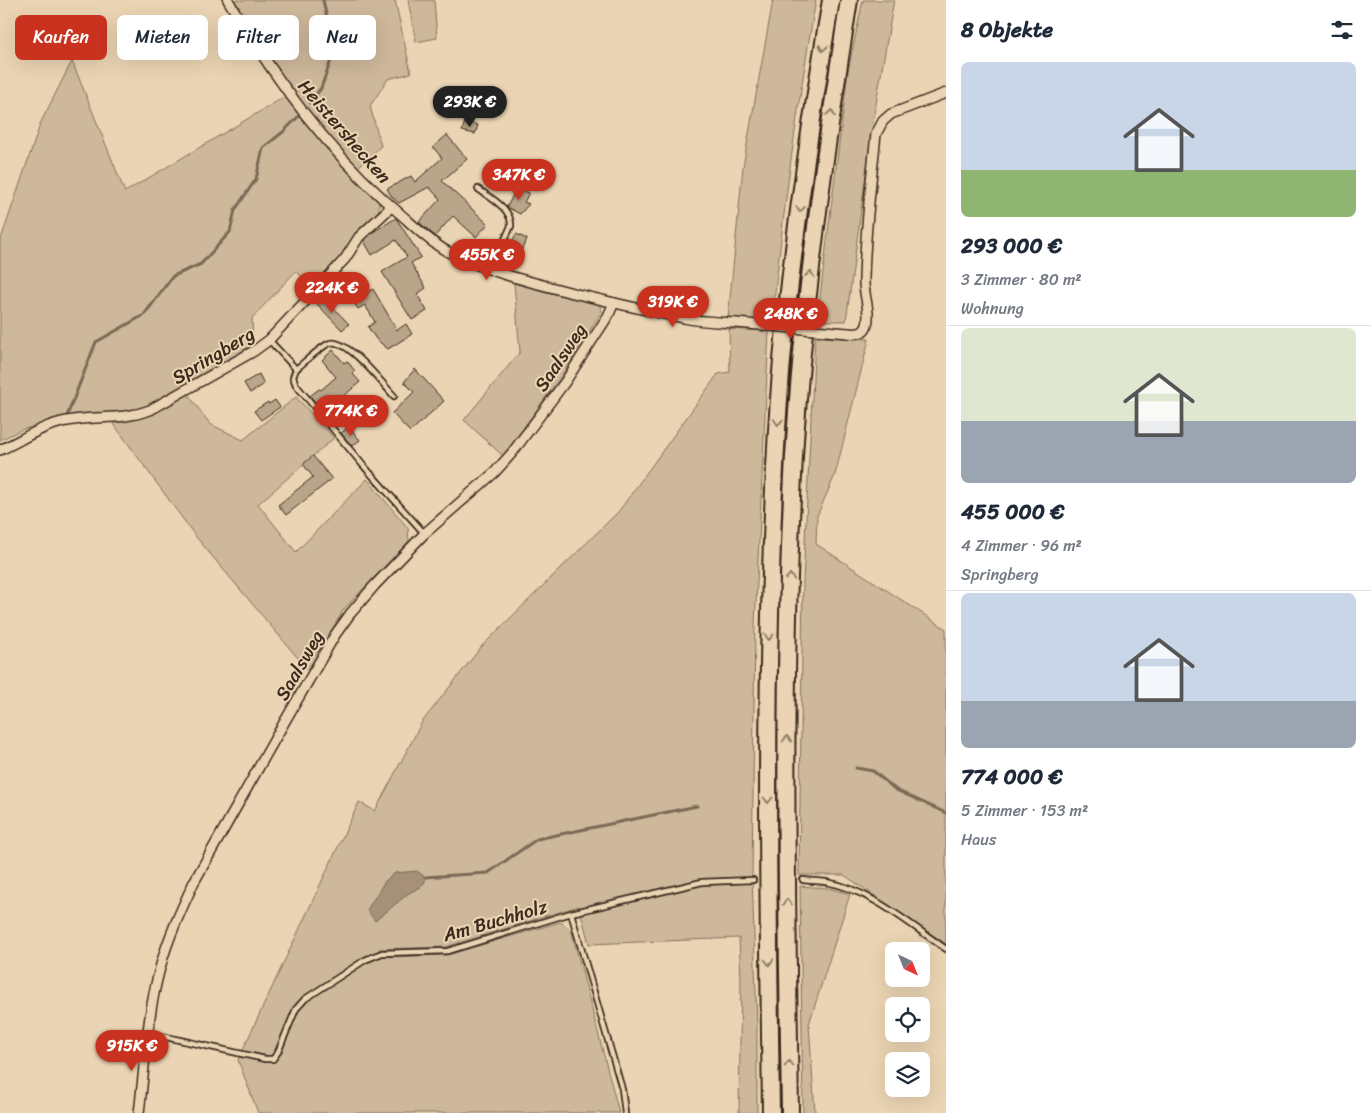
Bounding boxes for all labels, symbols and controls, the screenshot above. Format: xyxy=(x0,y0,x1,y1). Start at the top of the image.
text: 8 Objekte xyxy=(961,11,1053,49)
chip: Kaufen xyxy=(15,15,107,60)
chip: Mieten xyxy=(117,15,208,60)
chip: Filter xyxy=(218,15,299,60)
chip: Neu xyxy=(309,15,376,60)
icon: filters xyxy=(1328,16,1356,44)
one-way arrow xyxy=(818,44,828,52)
street label: Heistershecken xyxy=(289,71,400,191)
pin: 293K € xyxy=(429,86,511,128)
text: 293K € xyxy=(444,87,496,116)
icon: home xyxy=(1114,95,1204,185)
one-way arrow xyxy=(826,109,836,118)
pin: 347K € xyxy=(478,158,560,201)
text: 347K € xyxy=(493,160,545,189)
one-way arrow xyxy=(795,205,805,213)
text: 293 000 € xyxy=(961,227,1062,265)
pin: 455K € xyxy=(446,238,528,281)
text: 455K € xyxy=(460,240,514,269)
text: 3 Zimmer · 80 m² xyxy=(961,265,1082,294)
one-way arrow xyxy=(804,270,815,278)
pin: 224K € xyxy=(291,272,373,314)
text: 224K € xyxy=(306,273,358,302)
pin: 319K € xyxy=(632,286,714,328)
text: 319K € xyxy=(648,287,698,316)
text: Wohnung xyxy=(961,294,1024,323)
pin: 248K € xyxy=(750,298,832,340)
text: 248K € xyxy=(764,299,818,328)
street label: Saalsweg xyxy=(525,316,596,398)
street label: Springberg xyxy=(165,317,262,393)
icon: home xyxy=(1114,360,1204,450)
pin: 774K € xyxy=(310,394,392,437)
text: 774K € xyxy=(325,396,377,425)
one-way arrow xyxy=(773,419,784,427)
text: 455 000 € xyxy=(961,493,1064,531)
text: 4 Zimmer · 96 m² xyxy=(961,531,1082,560)
text: Springberg xyxy=(961,560,1039,589)
one-way arrow xyxy=(785,573,795,580)
street label: Saalsweg xyxy=(266,623,333,707)
icon: home xyxy=(1114,625,1204,715)
one-way arrow xyxy=(764,633,775,641)
one-way arrow xyxy=(782,735,792,743)
text: 774 000 € xyxy=(961,758,1063,796)
one-way arrow xyxy=(763,796,773,804)
text: 5 Zimmer · 153 m² xyxy=(961,796,1088,825)
text: Haus xyxy=(961,825,996,854)
street label: Am Buchholz xyxy=(438,890,552,951)
one-way arrow xyxy=(782,898,792,906)
north arrow xyxy=(885,942,930,988)
map controls xyxy=(885,942,930,1097)
one-way arrow xyxy=(764,958,774,966)
button: locate xyxy=(885,997,930,1042)
pin: 915K € xyxy=(91,1030,173,1072)
text: 915K € xyxy=(107,1031,157,1060)
button: layers xyxy=(885,1052,930,1097)
one-way arrow xyxy=(784,1060,794,1068)

